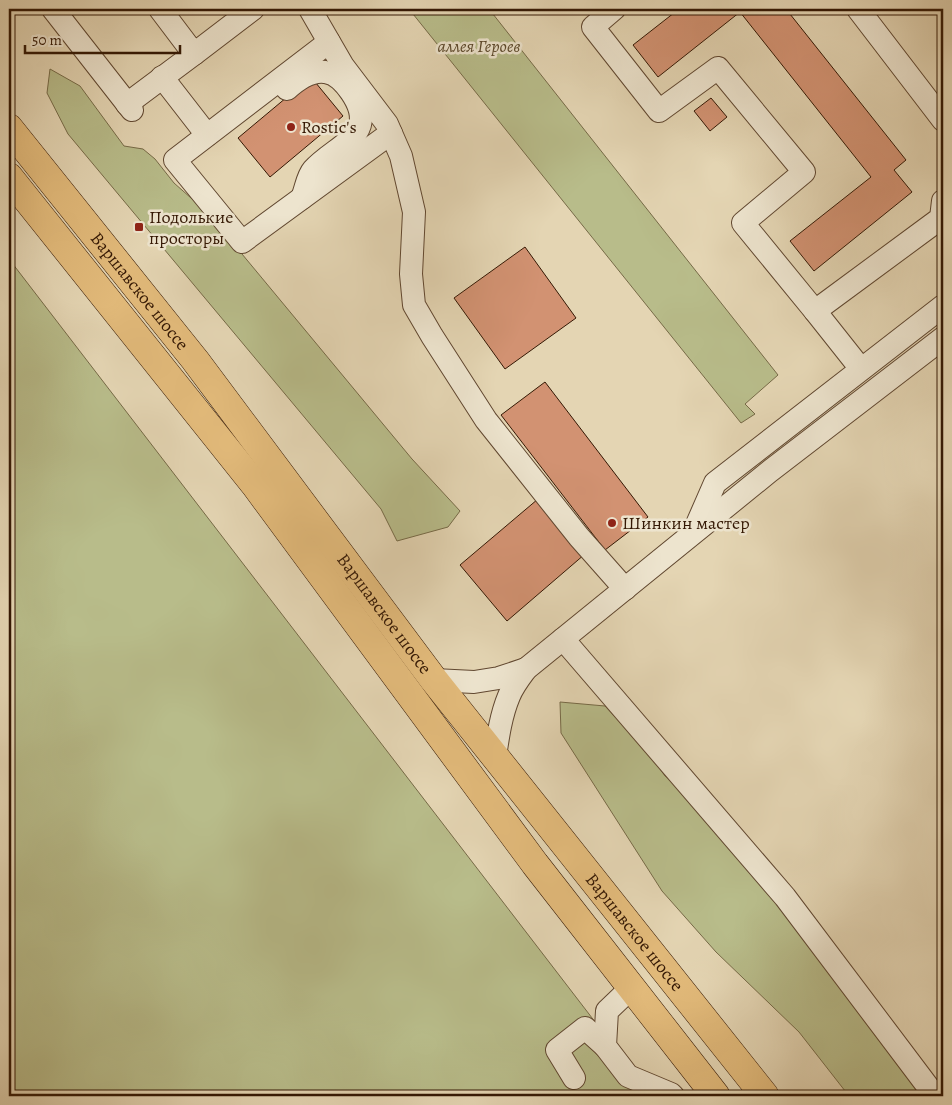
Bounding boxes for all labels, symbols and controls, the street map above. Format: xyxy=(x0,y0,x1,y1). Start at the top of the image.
scale bar xyxy=(25,22,180,54)
text: 50 m xyxy=(32,30,62,50)
park label: аллея Героев xyxy=(438,34,520,58)
place label: Rostic's xyxy=(301,115,357,139)
marker: Rostic's xyxy=(285,121,297,133)
place label: Подолькие просторы xyxy=(149,205,233,250)
marker: Подолькие просторы xyxy=(133,221,145,233)
street label: Варшавское шоссе xyxy=(85,227,194,355)
place label: Шинкин мастер xyxy=(622,511,750,535)
marker: Шинкин мастер xyxy=(606,517,618,529)
street label: Варшавское шоссе xyxy=(331,548,437,679)
street label: Варшавское шоссе xyxy=(580,868,689,996)

